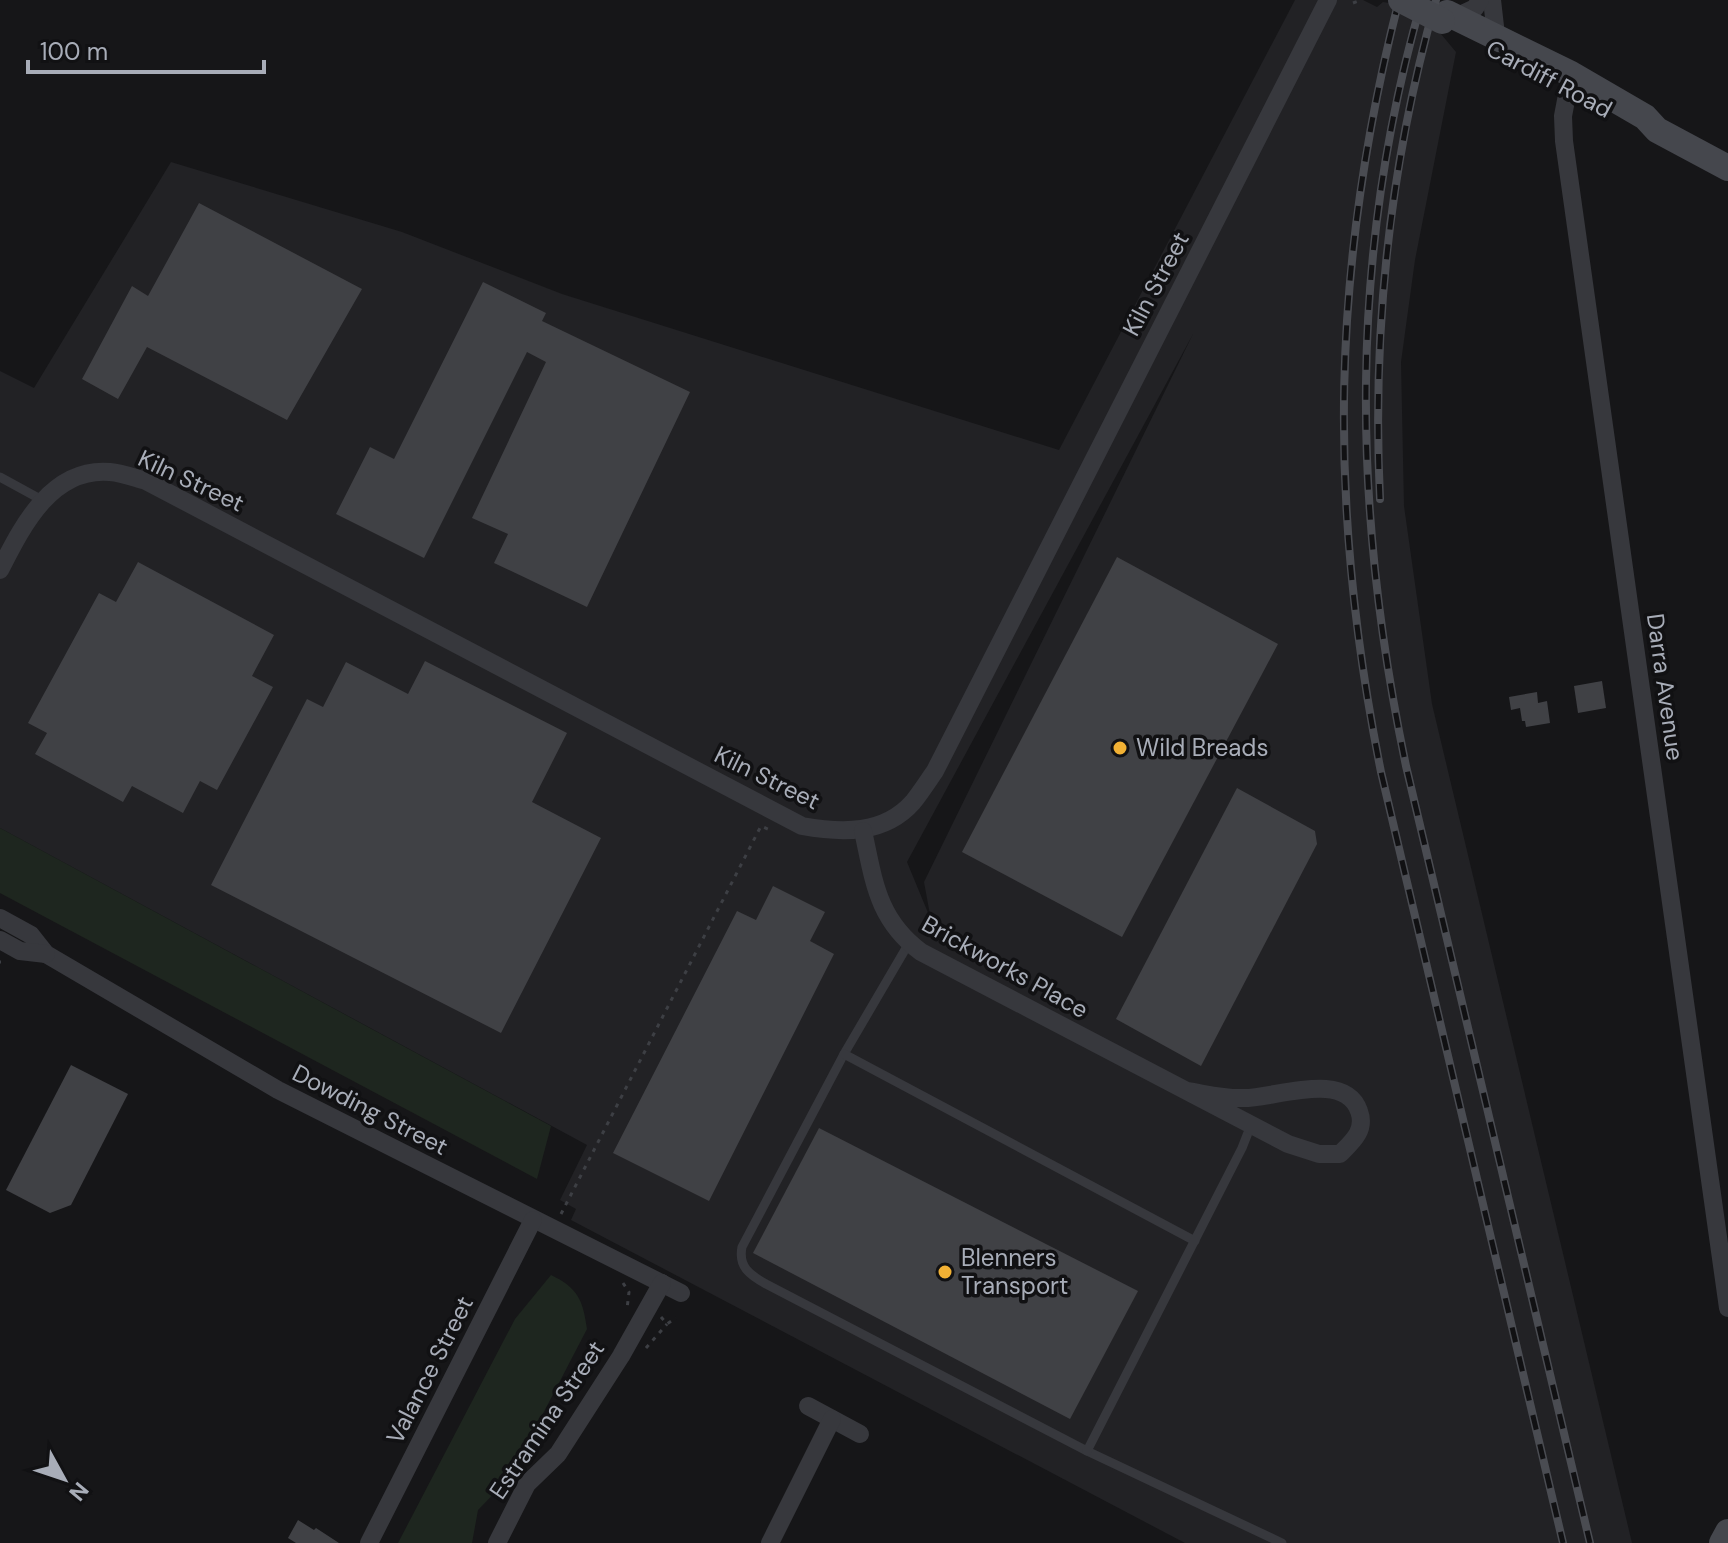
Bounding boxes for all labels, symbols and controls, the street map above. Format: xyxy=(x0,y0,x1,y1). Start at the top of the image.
scale bar xyxy=(28,24,264,74)
street label: Cardiff Road xyxy=(1481,32,1617,125)
text: 100 m xyxy=(40,36,108,67)
street label: Kiln Street xyxy=(1115,226,1196,341)
street label: Kiln Street xyxy=(133,443,249,519)
street label: Darra Avenue xyxy=(1640,611,1691,763)
place label: Wild Breads xyxy=(1136,732,1268,763)
street label: Kiln Street xyxy=(710,739,825,816)
marker: Wild Breads xyxy=(1111,739,1129,757)
street label: Brickworks Place xyxy=(917,908,1094,1025)
street label: Dowding Street xyxy=(287,1057,453,1162)
place label: Blenners Transport xyxy=(961,1242,1068,1301)
marker: Blenners Transport xyxy=(936,1263,954,1281)
street label: Valance Street xyxy=(379,1291,480,1449)
street label: Estramina Street xyxy=(482,1334,611,1505)
north arrow xyxy=(24,1439,104,1519)
text: N xyxy=(63,1476,95,1507)

